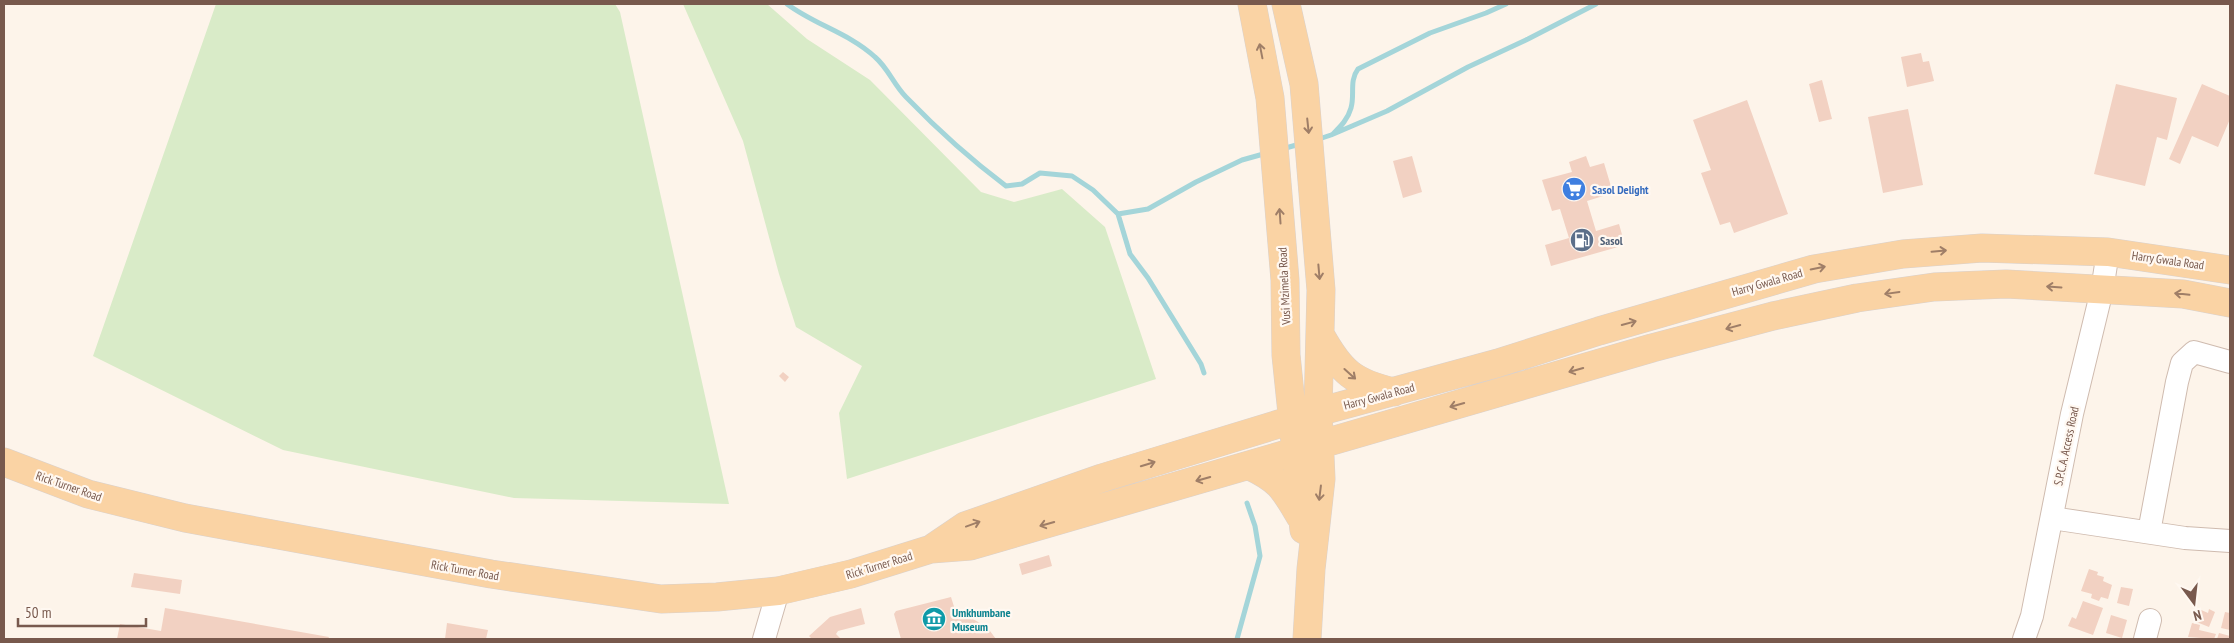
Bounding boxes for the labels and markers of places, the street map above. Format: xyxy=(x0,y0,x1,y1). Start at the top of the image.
supermarket icon: Sasol Delight xyxy=(1561,176,1587,202)
place label: Sasol Delight xyxy=(1592,182,1649,197)
fuel station icon: Sasol xyxy=(1569,227,1595,253)
place label: Sasol xyxy=(1600,233,1623,248)
place label: Umkhumbane Museum xyxy=(952,605,1011,634)
museum icon: Umkhumbane Museum xyxy=(921,606,947,632)

